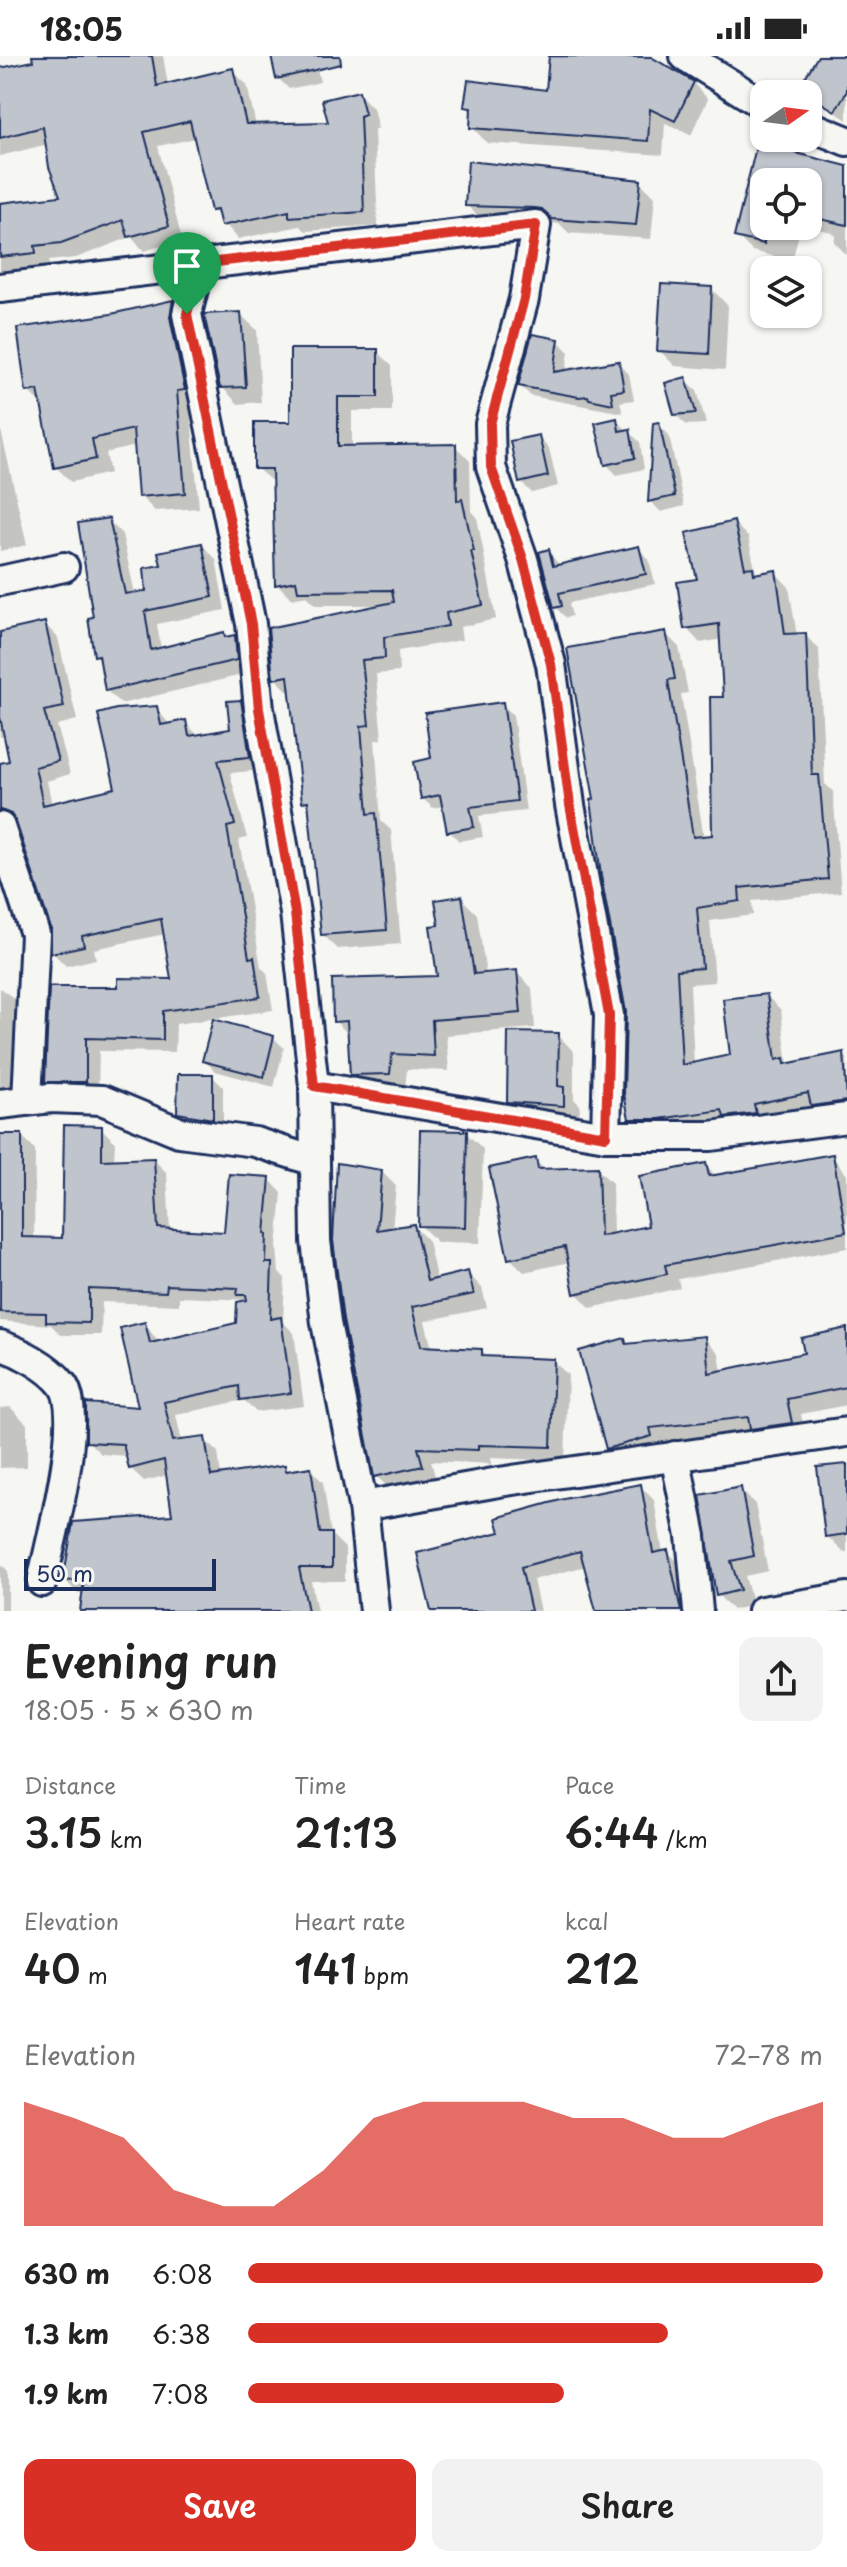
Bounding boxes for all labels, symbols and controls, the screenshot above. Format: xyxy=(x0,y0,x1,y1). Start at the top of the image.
text: 18:05 xyxy=(40,6,123,51)
north arrow xyxy=(750,80,822,152)
map controls xyxy=(750,80,822,328)
button: locate xyxy=(750,168,822,240)
pin xyxy=(153,232,221,314)
icon: arrive xyxy=(165,244,209,288)
button: layers xyxy=(750,256,822,328)
scale bar xyxy=(24,1555,216,1591)
text: 50 m xyxy=(36,1556,93,1589)
text: Evening run xyxy=(24,1627,278,1693)
button: share xyxy=(739,1637,823,1721)
text: 18:05 · 5 × 630 m xyxy=(24,1690,254,1729)
text: Distance xyxy=(24,1768,116,1801)
text: Time xyxy=(294,1768,346,1801)
text: Pace xyxy=(565,1768,614,1801)
text: 3.15 xyxy=(24,1801,103,1862)
text: 21:13 xyxy=(294,1801,398,1862)
text: 6:44 xyxy=(565,1801,659,1862)
text: km xyxy=(103,1822,143,1855)
text: /km xyxy=(659,1822,708,1855)
text: Elevation xyxy=(24,1904,119,1937)
text: Heart rate xyxy=(294,1904,405,1937)
text: kcal xyxy=(565,1904,609,1937)
text: 40 xyxy=(24,1937,80,1998)
text: 141 xyxy=(294,1937,356,1998)
text: 212 xyxy=(565,1937,640,1998)
text: m xyxy=(80,1958,108,1991)
text: bpm xyxy=(356,1958,409,1991)
text: Elevation xyxy=(24,2035,136,2074)
text: 72–78 m xyxy=(715,2035,823,2074)
text: 630 m xyxy=(24,2254,110,2293)
text: 6:08 xyxy=(152,2254,213,2293)
text: 1.3 km xyxy=(24,2314,109,2353)
text: 6:38 xyxy=(152,2314,211,2353)
text: 1.9 km xyxy=(24,2374,108,2413)
text: 7:08 xyxy=(152,2374,209,2413)
button: Save xyxy=(24,2459,416,2551)
button: Share xyxy=(432,2459,823,2551)

